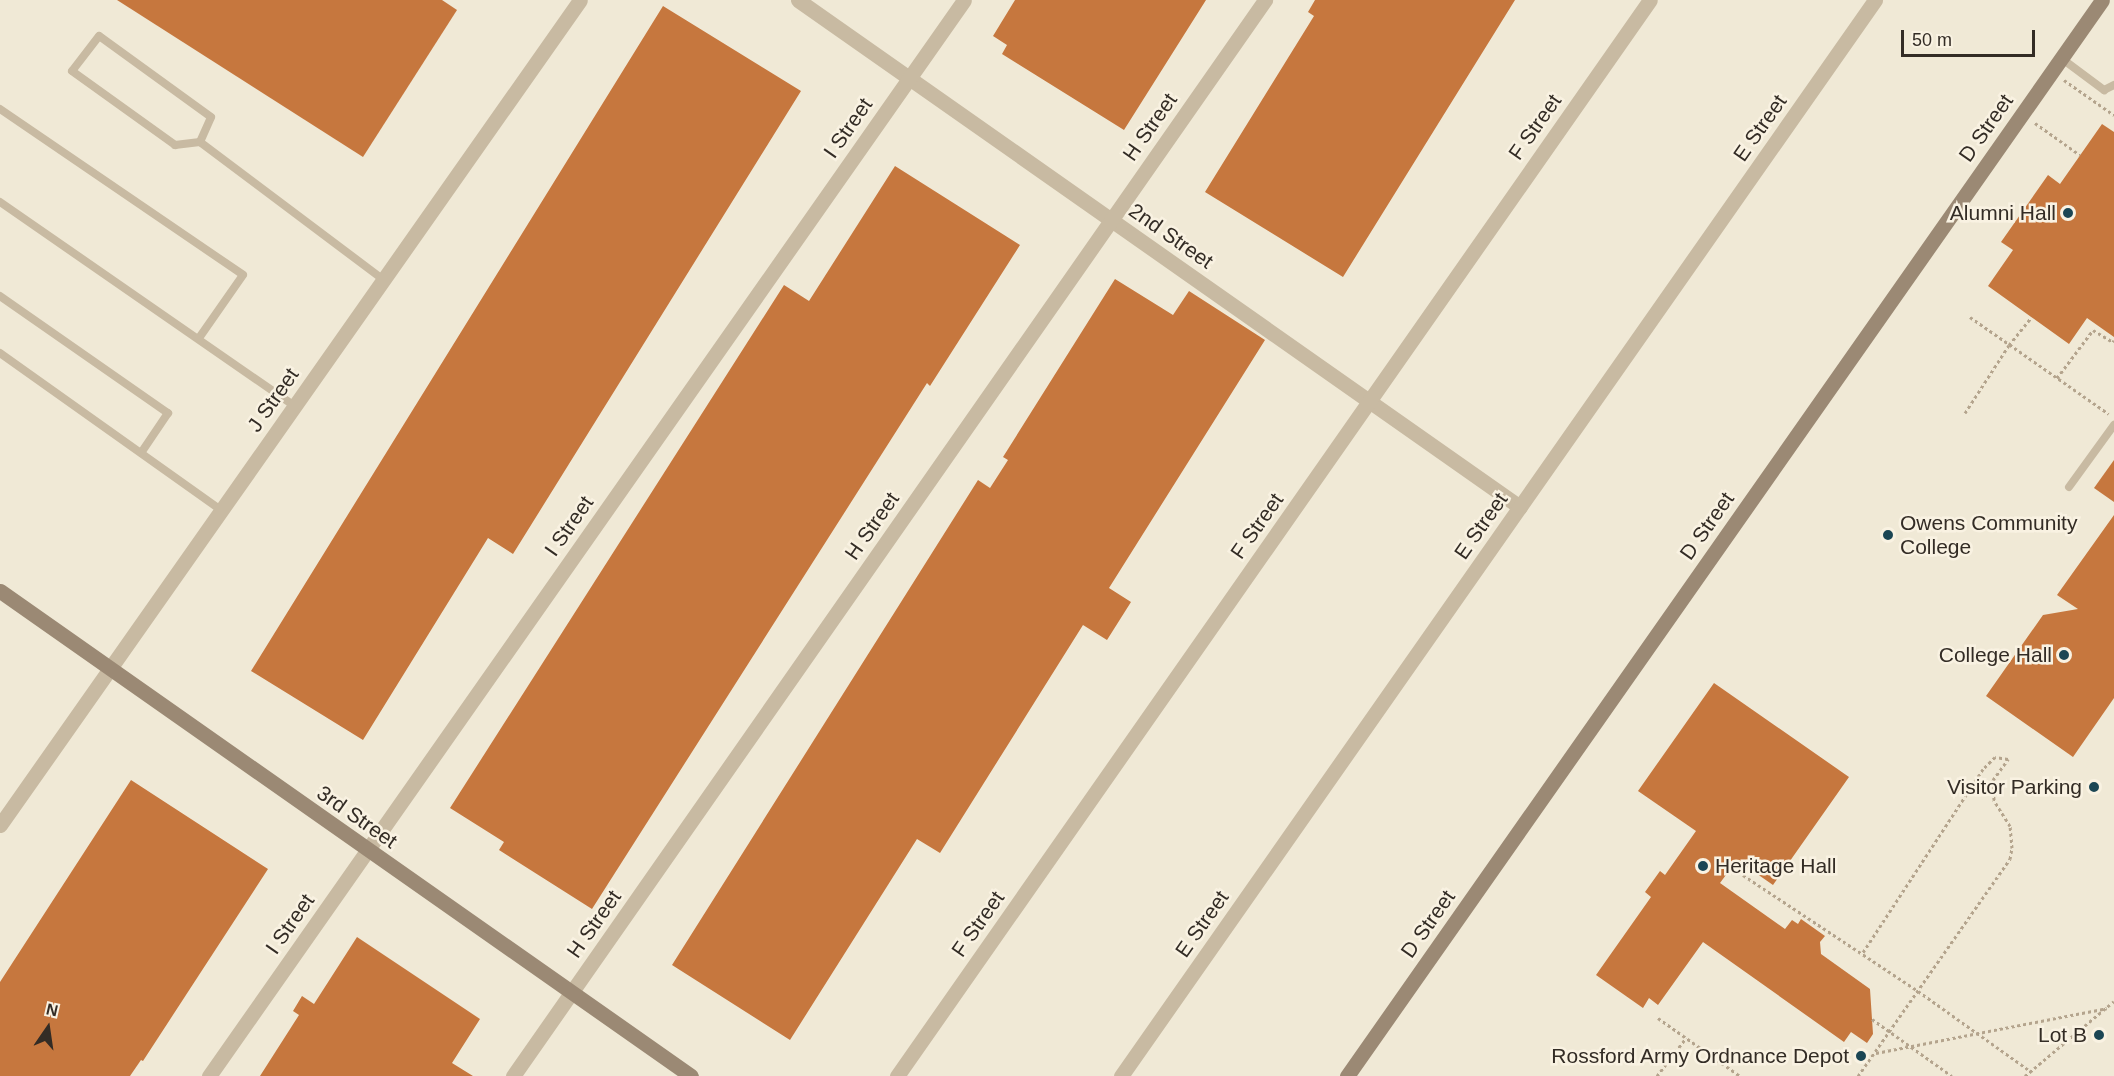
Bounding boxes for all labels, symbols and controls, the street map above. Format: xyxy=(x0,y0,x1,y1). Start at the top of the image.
scale bar xyxy=(1904,18,2038,56)
text: 50 m xyxy=(1912,30,1952,50)
street label: H Street xyxy=(1118,88,1182,166)
street label: F Street xyxy=(1503,89,1567,165)
street label: D Street xyxy=(1954,89,2018,167)
street label: E Street xyxy=(1728,90,1792,166)
street label: I Street xyxy=(818,93,878,163)
street label: 2nd Street xyxy=(1124,198,1218,274)
place label: Alumni Hall xyxy=(1950,200,2056,226)
marker: Alumni Hall xyxy=(2061,206,2075,220)
street label: J Street xyxy=(242,363,304,437)
street label: H Street xyxy=(840,487,904,565)
street label: D Street xyxy=(1675,487,1739,565)
street label: F Street xyxy=(1225,488,1289,564)
street label: E Street xyxy=(1449,488,1513,564)
street label: I Street xyxy=(539,491,599,561)
place label: Owens Community College xyxy=(1900,510,2077,560)
marker: Owens Community College xyxy=(1881,528,1895,542)
place label: College Hall xyxy=(1939,642,2052,668)
marker: College Hall xyxy=(2057,648,2071,662)
place label: Visitor Parking xyxy=(1947,774,2082,800)
street label: 3rd Street xyxy=(312,780,402,854)
marker: Visitor Parking xyxy=(2087,780,2101,794)
place label: Heritage Hall xyxy=(1715,853,1836,879)
marker: Heritage Hall xyxy=(1696,859,1710,873)
street label: H Street xyxy=(562,885,626,963)
street label: D Street xyxy=(1396,885,1460,963)
street label: F Street xyxy=(946,886,1010,962)
street label: E Street xyxy=(1170,886,1234,962)
street label: I Street xyxy=(260,889,320,959)
north arrow xyxy=(18,998,78,1058)
text: N xyxy=(45,1000,60,1020)
place label: Lot B xyxy=(2038,1022,2087,1048)
marker: Lot B xyxy=(2092,1028,2106,1042)
place label: Rossford Army Ordnance Depot xyxy=(1550,1043,1849,1069)
marker: Rossford Army Ordnance Depot xyxy=(1854,1049,1868,1063)

